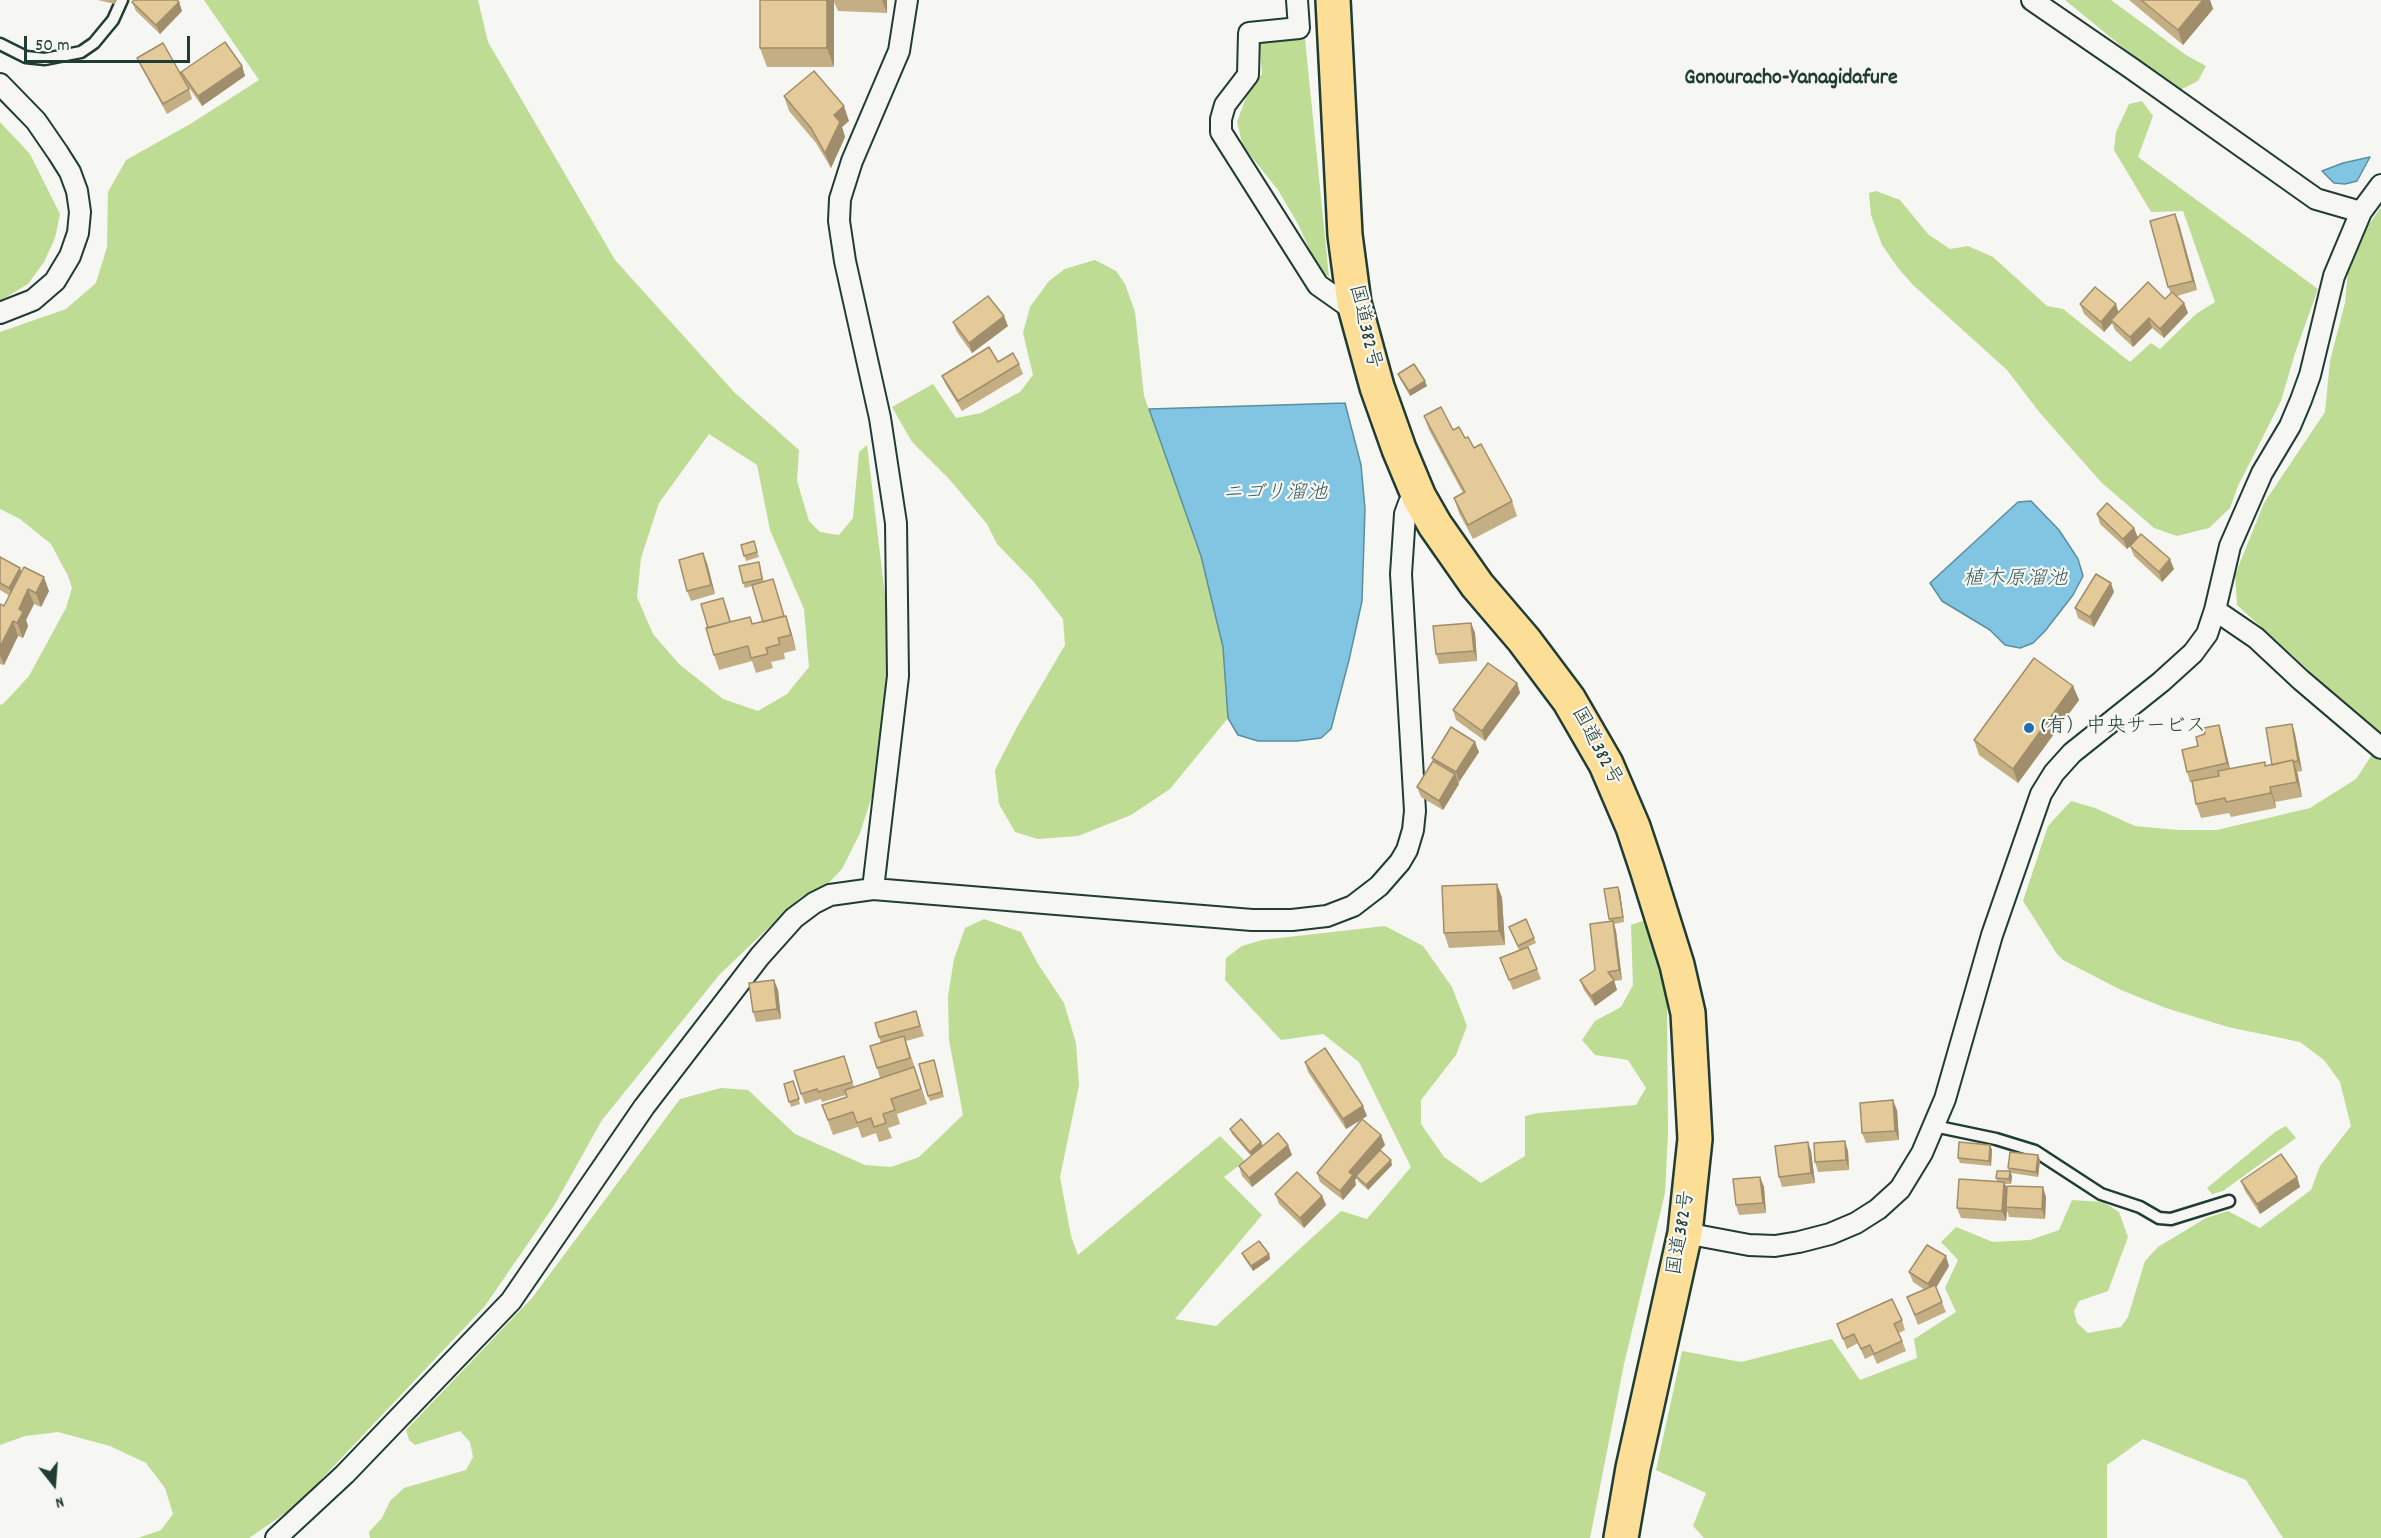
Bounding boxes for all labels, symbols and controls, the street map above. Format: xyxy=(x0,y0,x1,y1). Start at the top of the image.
scale bar xyxy=(27,24,194,62)
text: 50 m xyxy=(35,34,70,59)
district label: Gonouracho-Yanagidafure xyxy=(1684,67,1898,93)
street label: 国道382号 xyxy=(1342,283,1384,371)
water label: ニゴリ溜池 xyxy=(1223,482,1327,508)
water label: 植木原溜池 xyxy=(1963,568,2067,594)
street label: 国道382号 xyxy=(1564,704,1626,790)
place label: (有）中央サービス xyxy=(2041,716,2206,740)
marker: (有）中央サービス xyxy=(2022,721,2036,735)
street label: 国道382号 xyxy=(1664,1189,1702,1277)
north arrow xyxy=(24,1454,84,1514)
text: N xyxy=(52,1490,67,1514)

